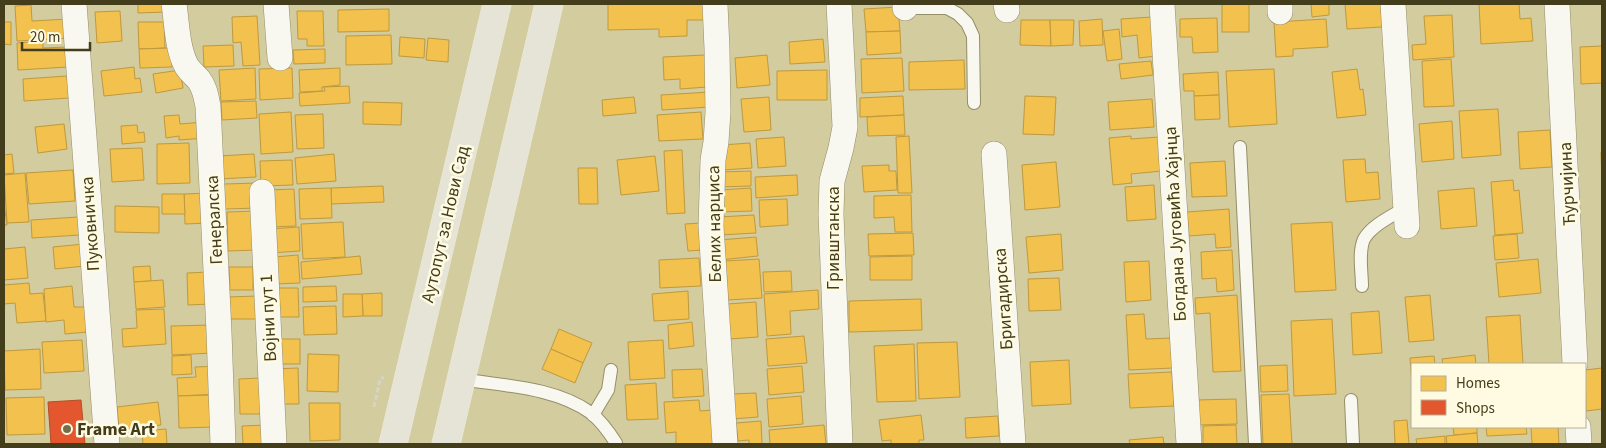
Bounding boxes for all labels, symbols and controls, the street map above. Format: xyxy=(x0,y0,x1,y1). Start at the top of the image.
scale bar xyxy=(22,20,90,52)
text: 20 m xyxy=(30,27,60,48)
street label: Богдана Југовића Хајнца xyxy=(1158,126,1193,322)
street label: Ћурчијина xyxy=(1553,141,1582,227)
street label: Аутопут за Нови Сад xyxy=(415,143,476,305)
street label: Белих нарциса xyxy=(701,165,728,283)
street label: Генералска xyxy=(200,175,229,265)
street label: Пуковничка xyxy=(75,176,106,272)
street label: Гривштанска xyxy=(821,186,846,290)
street label: Бригадирска xyxy=(987,247,1020,351)
street label: Војни пут 1 xyxy=(254,273,283,362)
legend xyxy=(1411,363,1586,428)
text: Homes xyxy=(1456,373,1500,394)
text: Shops xyxy=(1456,398,1495,419)
place label: Frame Art xyxy=(77,417,155,442)
marker: Frame Art xyxy=(61,423,73,435)

